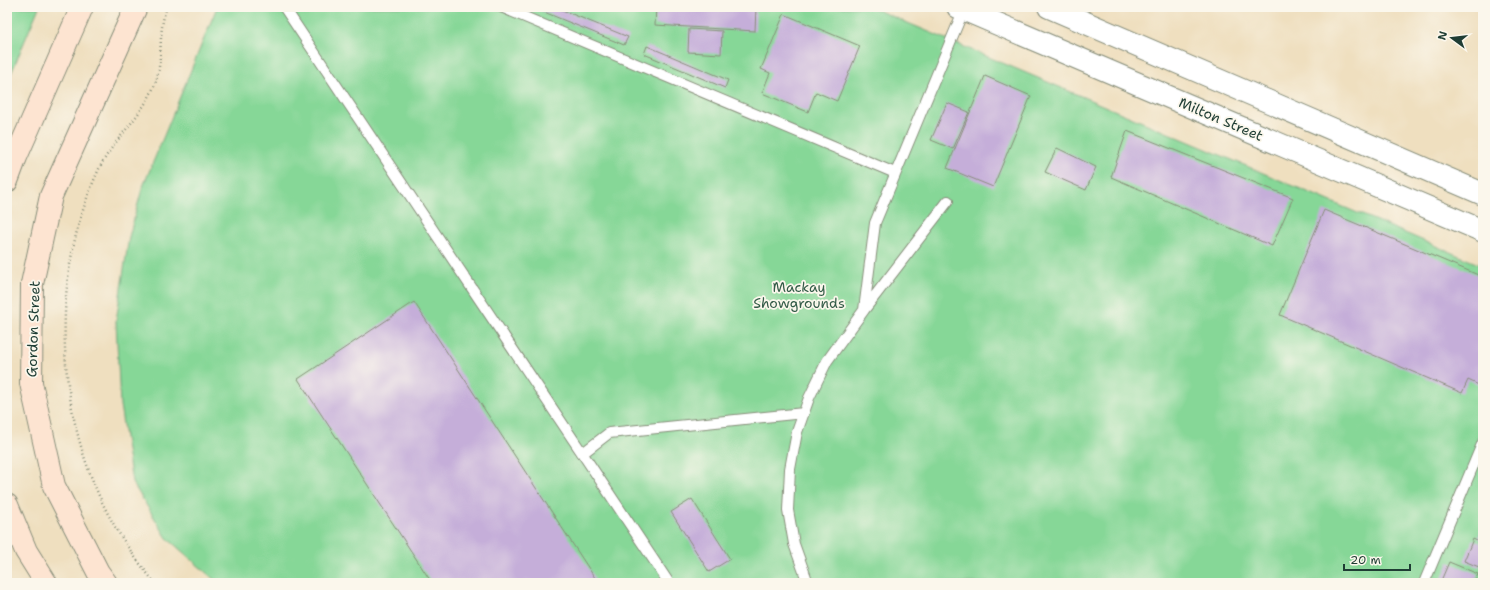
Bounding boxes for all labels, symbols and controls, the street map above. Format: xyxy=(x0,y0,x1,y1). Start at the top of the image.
north arrow xyxy=(1432,18,1472,58)
text: N xyxy=(1434,29,1451,42)
street label: Milton Street xyxy=(1176,93,1266,145)
park label: Mackay Showgrounds xyxy=(753,278,845,312)
street label: Gordon Street xyxy=(22,280,44,378)
scale bar xyxy=(1344,546,1410,572)
text: 20 m xyxy=(1350,552,1381,568)

